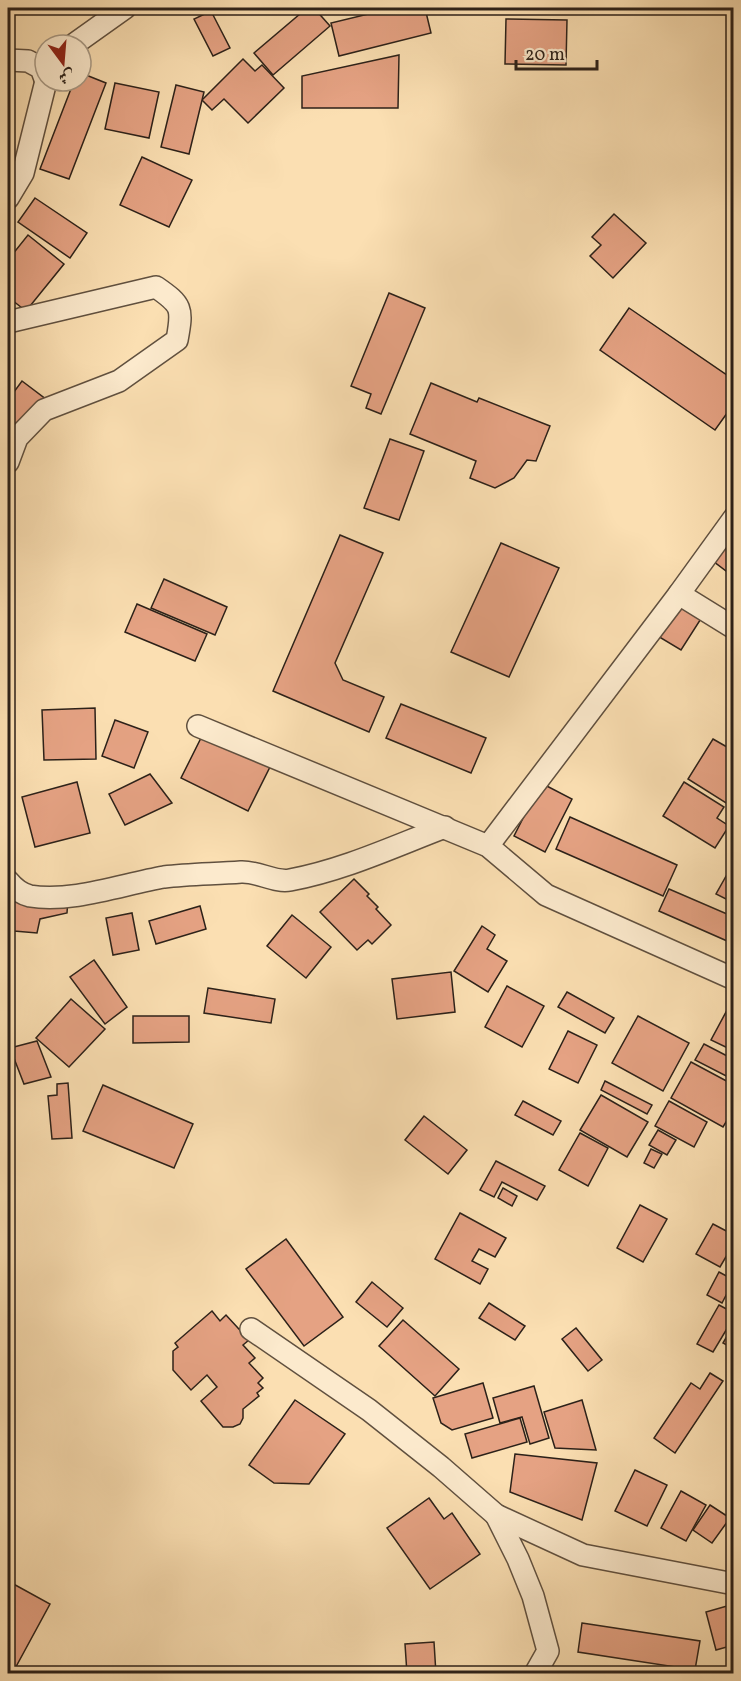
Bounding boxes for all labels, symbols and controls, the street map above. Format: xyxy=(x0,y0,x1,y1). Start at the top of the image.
north arrow xyxy=(33,33,93,93)
scale bar xyxy=(516,33,597,71)
text: 20 m xyxy=(525,43,565,68)
text: ش xyxy=(56,63,77,88)

